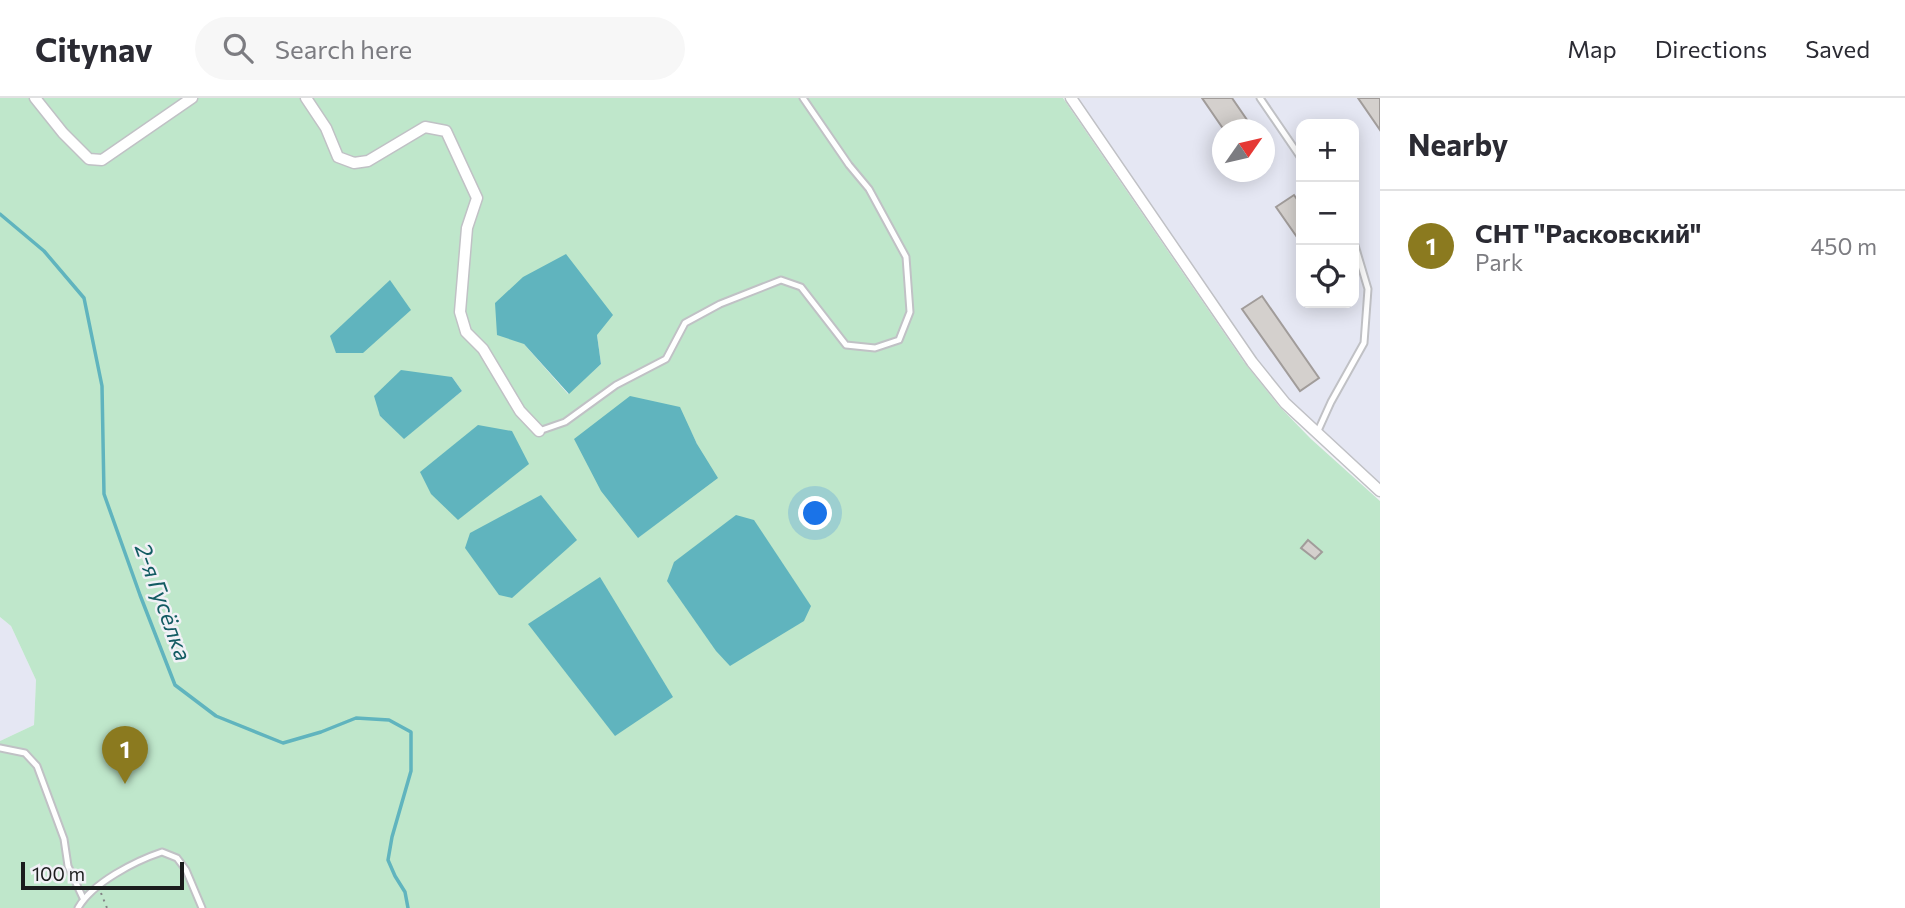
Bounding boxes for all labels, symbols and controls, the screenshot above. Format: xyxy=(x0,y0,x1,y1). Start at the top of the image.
search box xyxy=(195,17,685,80)
text: Citynav xyxy=(35,28,153,69)
icon: search xyxy=(219,29,257,67)
text: Search here xyxy=(275,33,412,64)
text: Map xyxy=(1567,34,1617,63)
text: Directions xyxy=(1655,34,1767,63)
text: Saved xyxy=(1805,34,1870,63)
north arrow xyxy=(1212,119,1275,182)
map controls xyxy=(1296,119,1359,308)
button: + xyxy=(1296,119,1359,182)
text: Nearby xyxy=(1408,125,1508,162)
button: − xyxy=(1296,182,1359,245)
text: СНТ "Расковский" xyxy=(1475,217,1701,248)
text: 1 xyxy=(1426,232,1436,260)
text: 450 m xyxy=(1811,232,1877,260)
button: locate xyxy=(1296,245,1359,308)
text: Park xyxy=(1475,248,1523,276)
your location xyxy=(798,496,832,530)
water label: 2-я Гусёлка xyxy=(129,538,198,664)
pin: 1 xyxy=(102,726,148,784)
scale bar xyxy=(21,859,184,891)
text: 100 m xyxy=(32,862,85,885)

